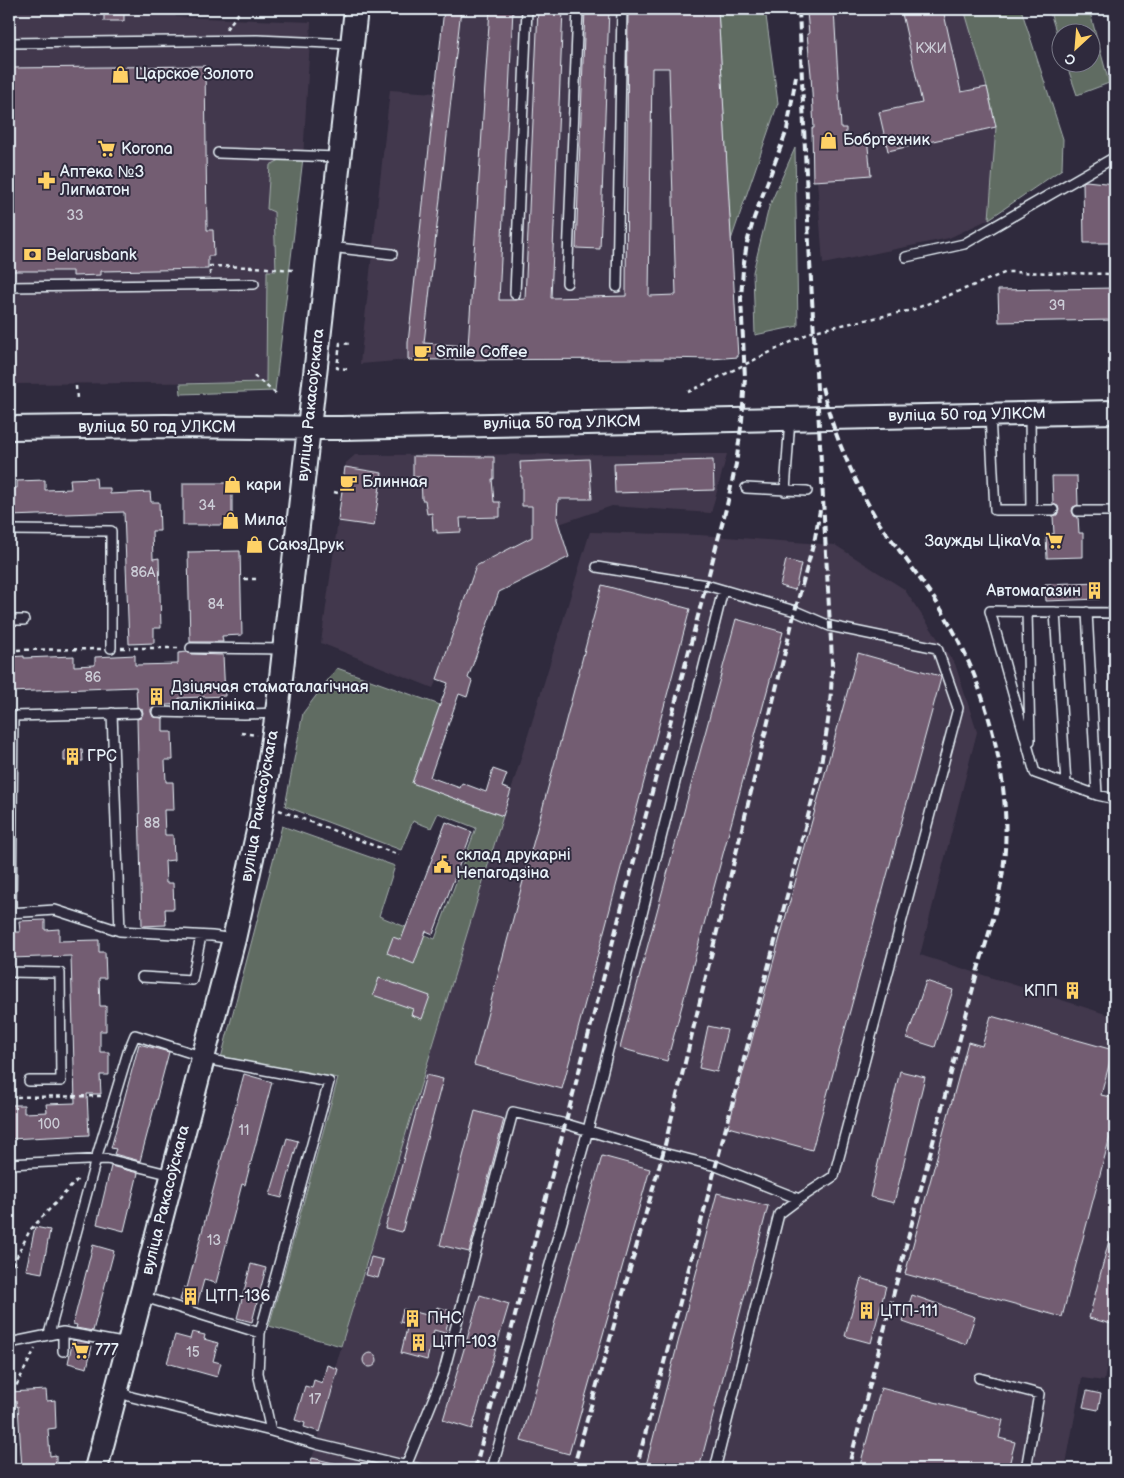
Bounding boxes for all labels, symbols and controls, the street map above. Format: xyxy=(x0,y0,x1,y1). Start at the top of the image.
north arrow xyxy=(1052,22,1102,72)
house number: КЖИ xyxy=(915,40,947,57)
text: С xyxy=(1062,49,1079,69)
shop icon: Царское Золото xyxy=(111,64,131,84)
place label: Царское Золото xyxy=(135,65,254,84)
shop icon: Бобртехник xyxy=(819,130,839,150)
place label: Бобртехник xyxy=(843,131,930,150)
supermarket icon: Korona xyxy=(97,139,117,159)
place label: Korona xyxy=(121,140,173,159)
place label: Аптека №3 Лигматон xyxy=(59,163,144,200)
pharmacy icon: Аптека №3 Лигматон xyxy=(36,171,56,191)
house number: 33 xyxy=(66,207,84,224)
bank icon: Belarusbank xyxy=(22,245,42,265)
place label: Belarusbank xyxy=(46,246,137,265)
house number: 39 xyxy=(1049,297,1065,314)
street label: вуліца Ракасоўскага xyxy=(294,327,329,482)
cafe icon: Smile Coffee xyxy=(412,342,432,362)
place label: Smile Coffee xyxy=(436,343,528,362)
street label: вуліца 50 год УЛКСМ xyxy=(888,404,1046,426)
street label: вуліца 50 год УЛКСМ xyxy=(483,412,641,434)
street label: вуліца 50 год УЛКСМ xyxy=(78,418,236,437)
cafe icon: Блинная xyxy=(338,472,358,492)
place label: Блинная xyxy=(362,473,428,492)
shop icon: кари xyxy=(222,475,242,495)
place label: кари xyxy=(246,476,282,495)
house number: 34 xyxy=(198,497,216,514)
shop icon: Мила xyxy=(220,510,240,530)
place label: Мила xyxy=(244,511,285,530)
supermarket icon: Заужды ЦікаVа xyxy=(1045,531,1065,551)
place label: Заужды ЦікаVа xyxy=(925,532,1042,551)
shop icon: СаюзДрук xyxy=(244,535,264,555)
place label: СаюзДрук xyxy=(268,536,344,555)
house number: 86А xyxy=(130,564,156,581)
building icon: Автомагазин xyxy=(1085,581,1105,601)
place label: Автомагазин xyxy=(985,582,1081,601)
house number: 84 xyxy=(208,596,225,613)
house number: 86 xyxy=(85,669,102,686)
place label: Дзіцячая стаматалагічная паліклініка xyxy=(171,678,369,715)
building icon: Дзіцячая стаматалагічная паліклініка xyxy=(147,686,167,706)
street label: вуліца Ракасоўскага xyxy=(237,728,283,883)
building icon: ГРС xyxy=(63,746,83,766)
place label: ГРС xyxy=(87,747,117,766)
house number: 88 xyxy=(144,815,160,832)
place label: склад друкарні Непагодзіна xyxy=(456,846,571,883)
public building icon: склад друкарні Непагодзіна xyxy=(432,854,452,874)
building icon: КПП xyxy=(1062,981,1082,1001)
place label: КПП xyxy=(1024,982,1058,1001)
house number: 100 xyxy=(38,1116,60,1133)
house number: 11 xyxy=(239,1122,249,1139)
street label: вуліца Ракасоўскага xyxy=(138,1123,194,1277)
house number: 13 xyxy=(207,1232,221,1249)
building icon: ЦТП-136 xyxy=(181,1286,201,1306)
place label: ЦТП-136 xyxy=(205,1287,270,1306)
building icon: ЦТП-111 xyxy=(856,1301,876,1321)
place label: ЦТП-111 xyxy=(880,1302,938,1321)
building icon: ПНС xyxy=(403,1308,423,1328)
place label: ПНС xyxy=(427,1309,462,1328)
building icon: ЦТП-103 xyxy=(408,1332,428,1352)
place label: ЦТП-103 xyxy=(432,1333,497,1352)
supermarket icon: 777 xyxy=(71,1340,91,1360)
place label: 777 xyxy=(95,1341,119,1360)
house number: 15 xyxy=(186,1344,200,1361)
house number: 17 xyxy=(309,1391,321,1408)

